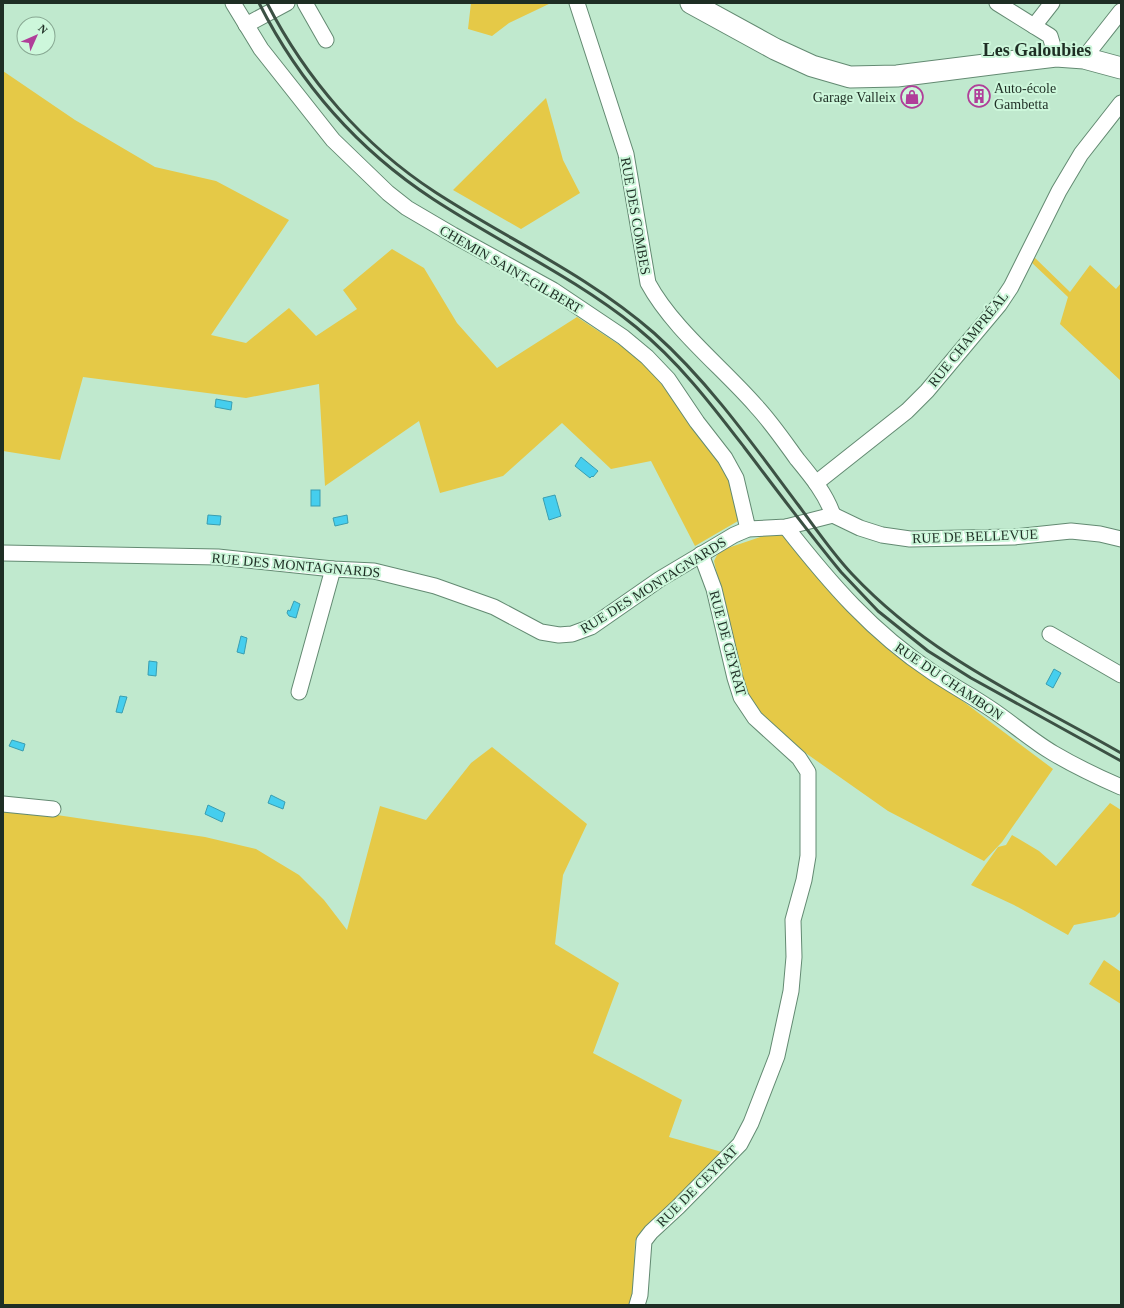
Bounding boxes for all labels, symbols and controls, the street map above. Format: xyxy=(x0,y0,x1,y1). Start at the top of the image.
north arrow xyxy=(16,16,56,56)
text: N xyxy=(36,22,50,36)
district label: Les Galoubies xyxy=(983,40,1091,60)
place label: Auto-école Gambetta xyxy=(994,81,1056,112)
building icon: Auto-école Gambetta xyxy=(966,83,992,109)
shop icon: Garage Valleix xyxy=(899,84,925,110)
place label: Garage Valleix xyxy=(813,90,896,105)
street label: RUE DES COMBES xyxy=(618,156,653,276)
street label: CHEMIN SAINT-GILBERT xyxy=(437,223,585,317)
street label: RUE CHAMPRÉAL xyxy=(925,288,1011,390)
street label: RUE DE BELLEVUE xyxy=(912,527,1038,546)
street label: RUE DES MONTAGNARDS xyxy=(578,534,729,637)
street label: RUE DES MONTAGNARDS xyxy=(211,551,381,580)
street label: RUE DE CEYRAT xyxy=(706,589,749,698)
street label: RUE DU CHAMBON xyxy=(892,640,1005,723)
street label: RUE DE CEYRAT xyxy=(654,1143,741,1230)

